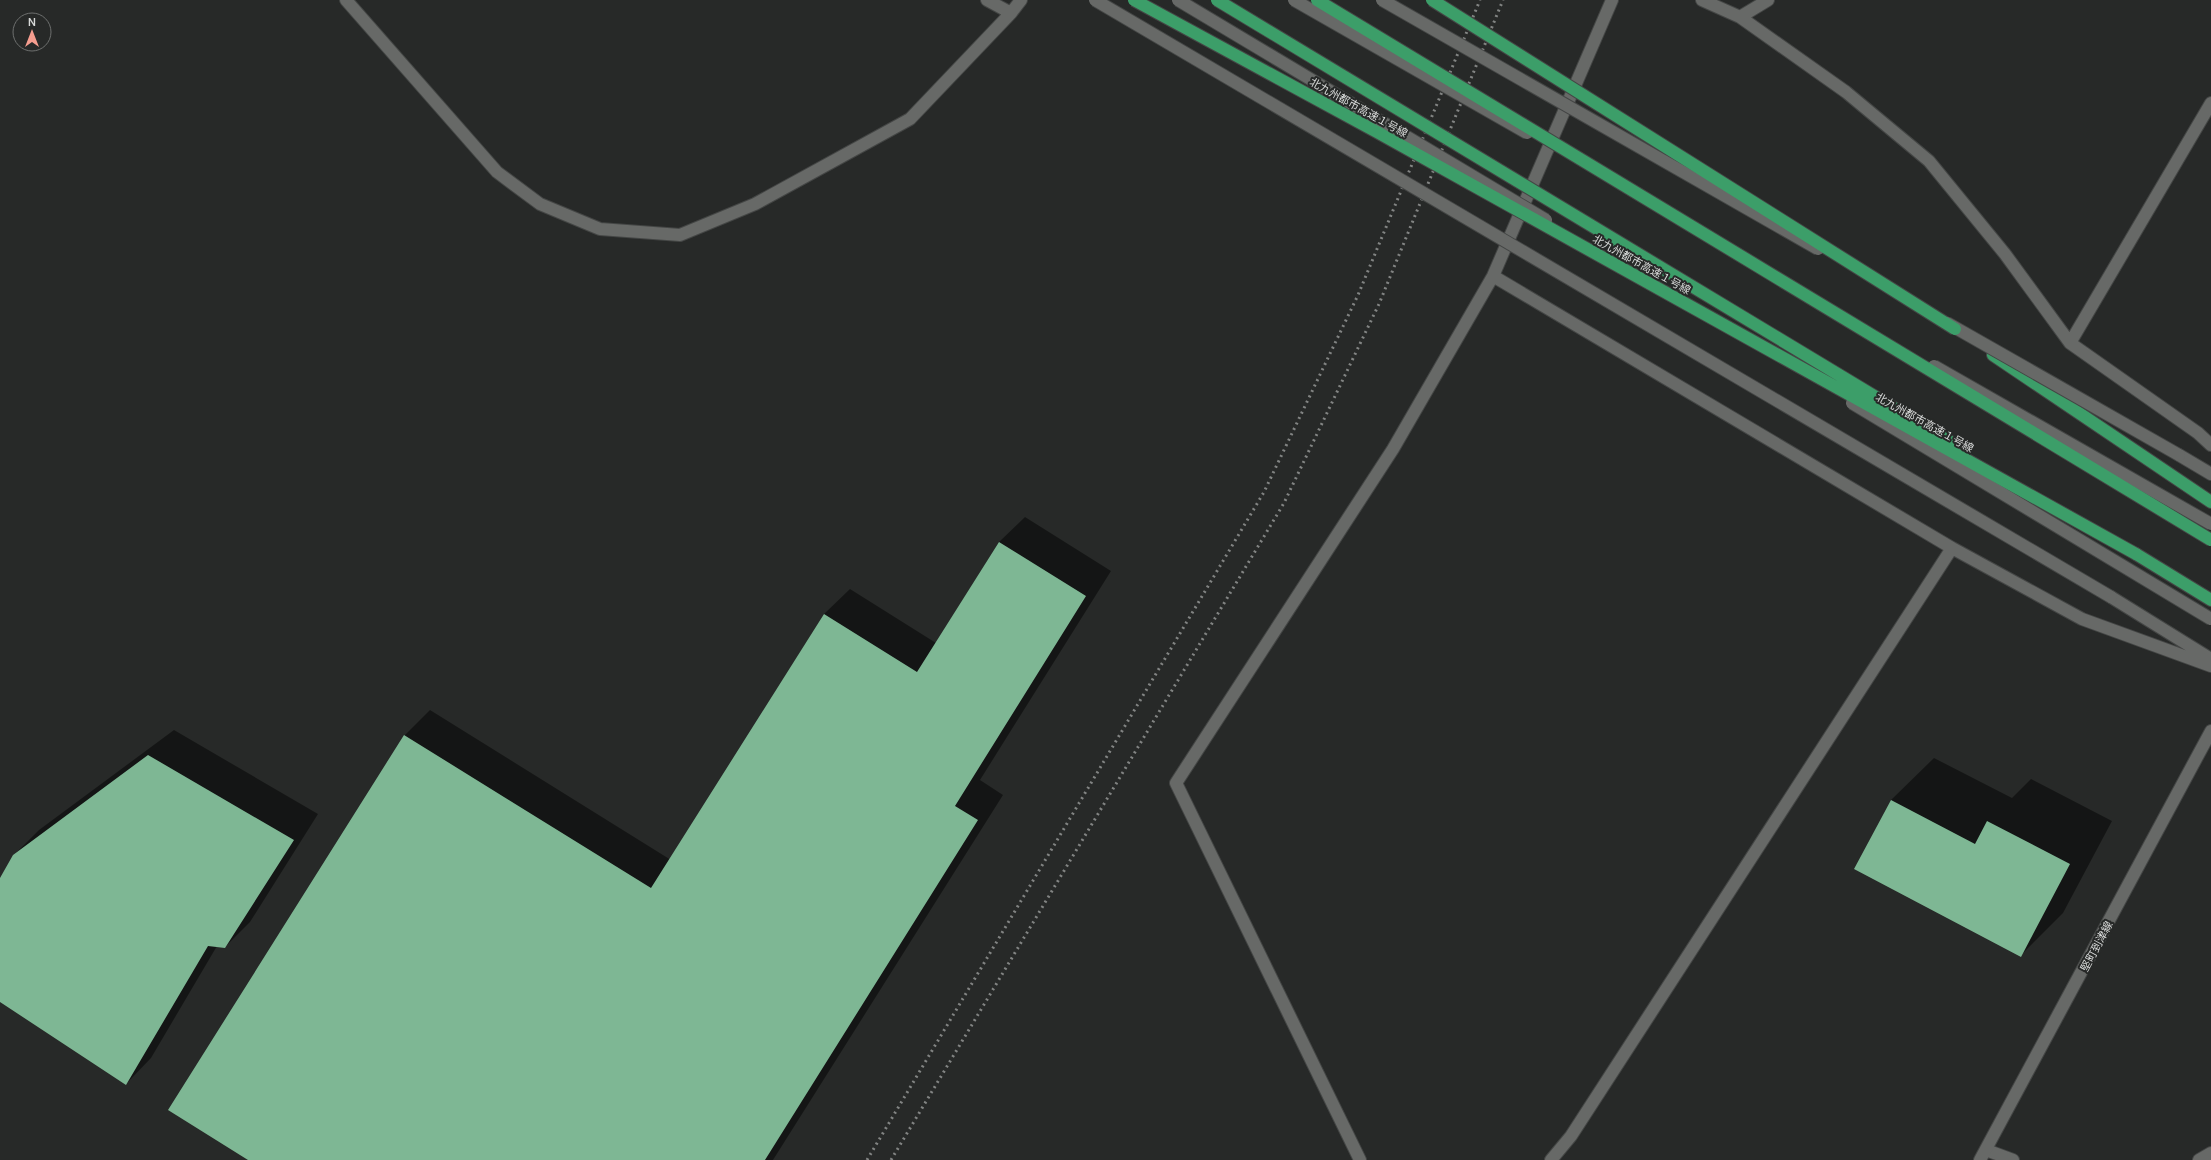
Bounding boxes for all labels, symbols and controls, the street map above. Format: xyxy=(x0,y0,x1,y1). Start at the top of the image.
north arrow xyxy=(12,12,52,52)
text: N xyxy=(28,14,36,29)
street label: 北九州都市高速１号線 xyxy=(1307,74,1411,140)
street label: 北九州都市高速１号線 xyxy=(1590,231,1694,297)
street label: 北九州都市高速１号線 xyxy=(1873,389,1977,455)
street label: 堅町到津線 xyxy=(2076,918,2116,974)

